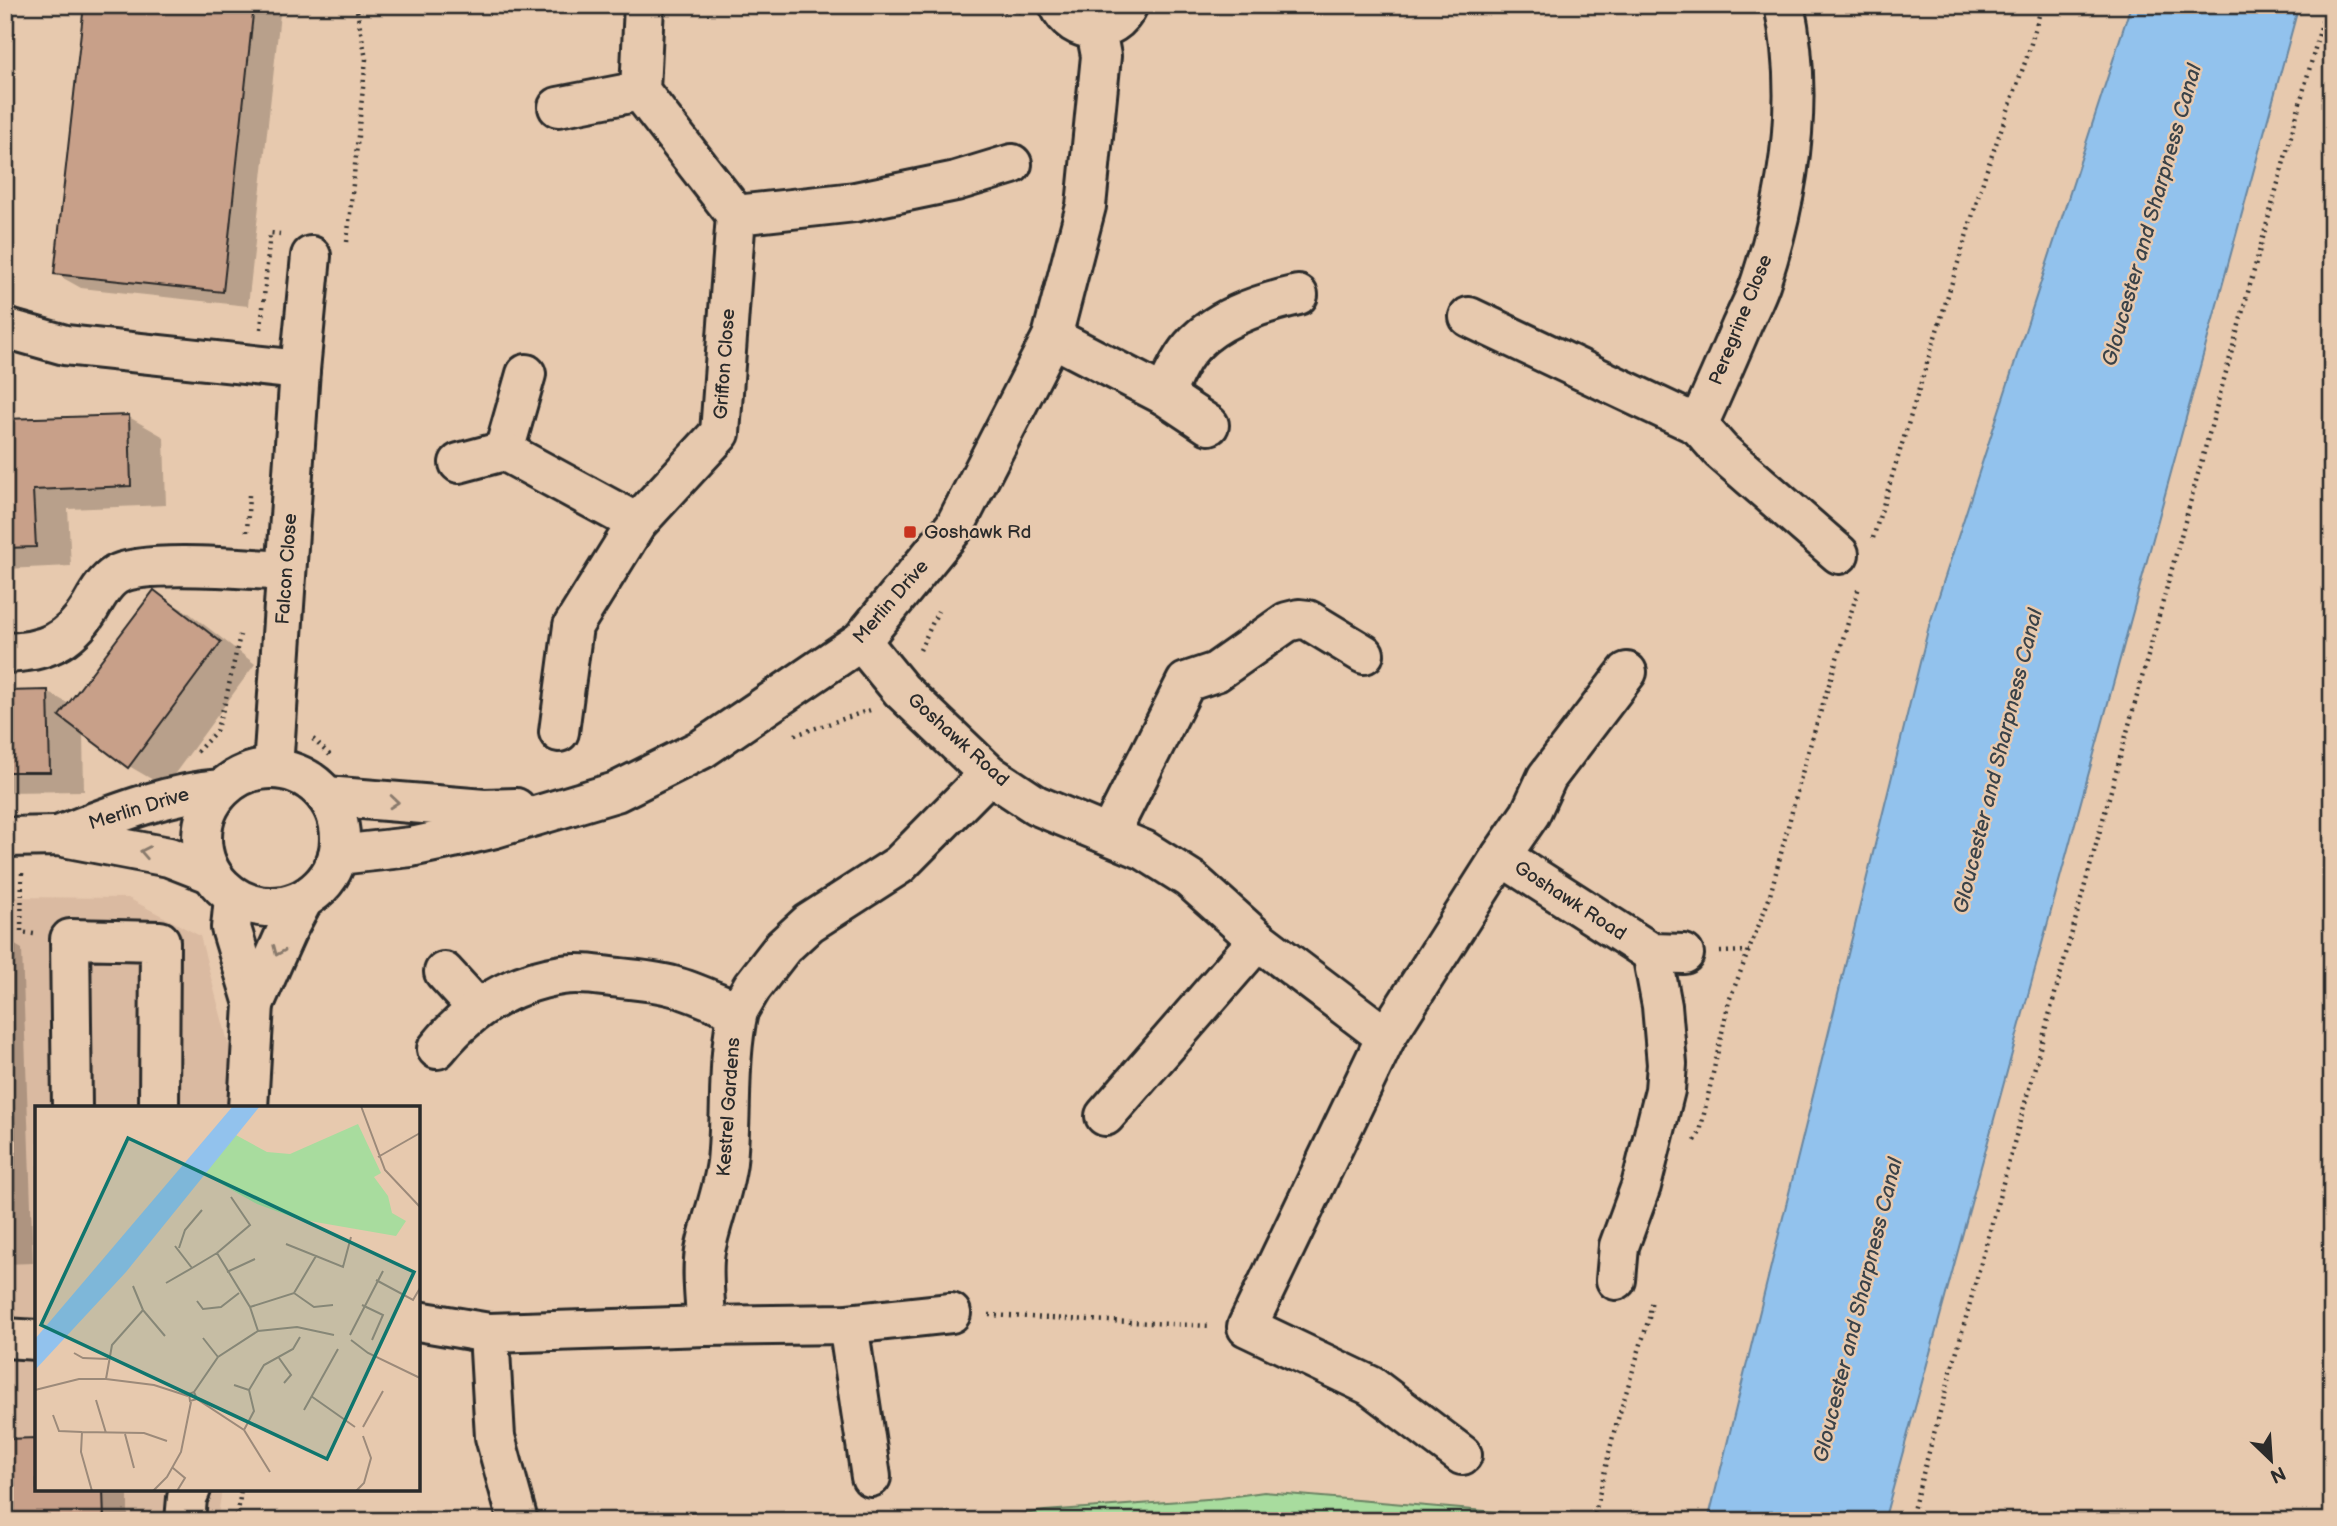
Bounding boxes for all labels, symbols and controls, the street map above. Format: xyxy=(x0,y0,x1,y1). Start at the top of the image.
water label: Gloucester and Sharpness Canal xyxy=(2097,60,2207,369)
street label: Peregrine Close xyxy=(1704,251,1778,389)
street label: Griffon Close xyxy=(710,308,740,420)
street label: Falcon Close xyxy=(272,513,302,625)
place label: Goshawk Rd xyxy=(924,521,1031,544)
marker: Goshawk Rd xyxy=(902,524,918,540)
street label: Merlin Drive xyxy=(848,555,934,649)
water label: Gloucester and Sharpness Canal xyxy=(1948,605,2048,916)
street label: Goshawk Road xyxy=(902,688,1014,792)
street label: Merlin Drive xyxy=(86,783,192,835)
one-way arrow xyxy=(389,795,400,810)
one-way arrow xyxy=(139,845,151,860)
street label: Goshawk Road xyxy=(1510,856,1630,946)
one-way arrow xyxy=(272,945,286,957)
street label: Kestrel Gardens xyxy=(713,1037,745,1177)
inset map xyxy=(35,1106,420,1491)
water label: Gloucester and Sharpness Canal xyxy=(1808,1154,1908,1465)
north arrow xyxy=(2236,1424,2306,1494)
text: N xyxy=(2266,1461,2289,1487)

